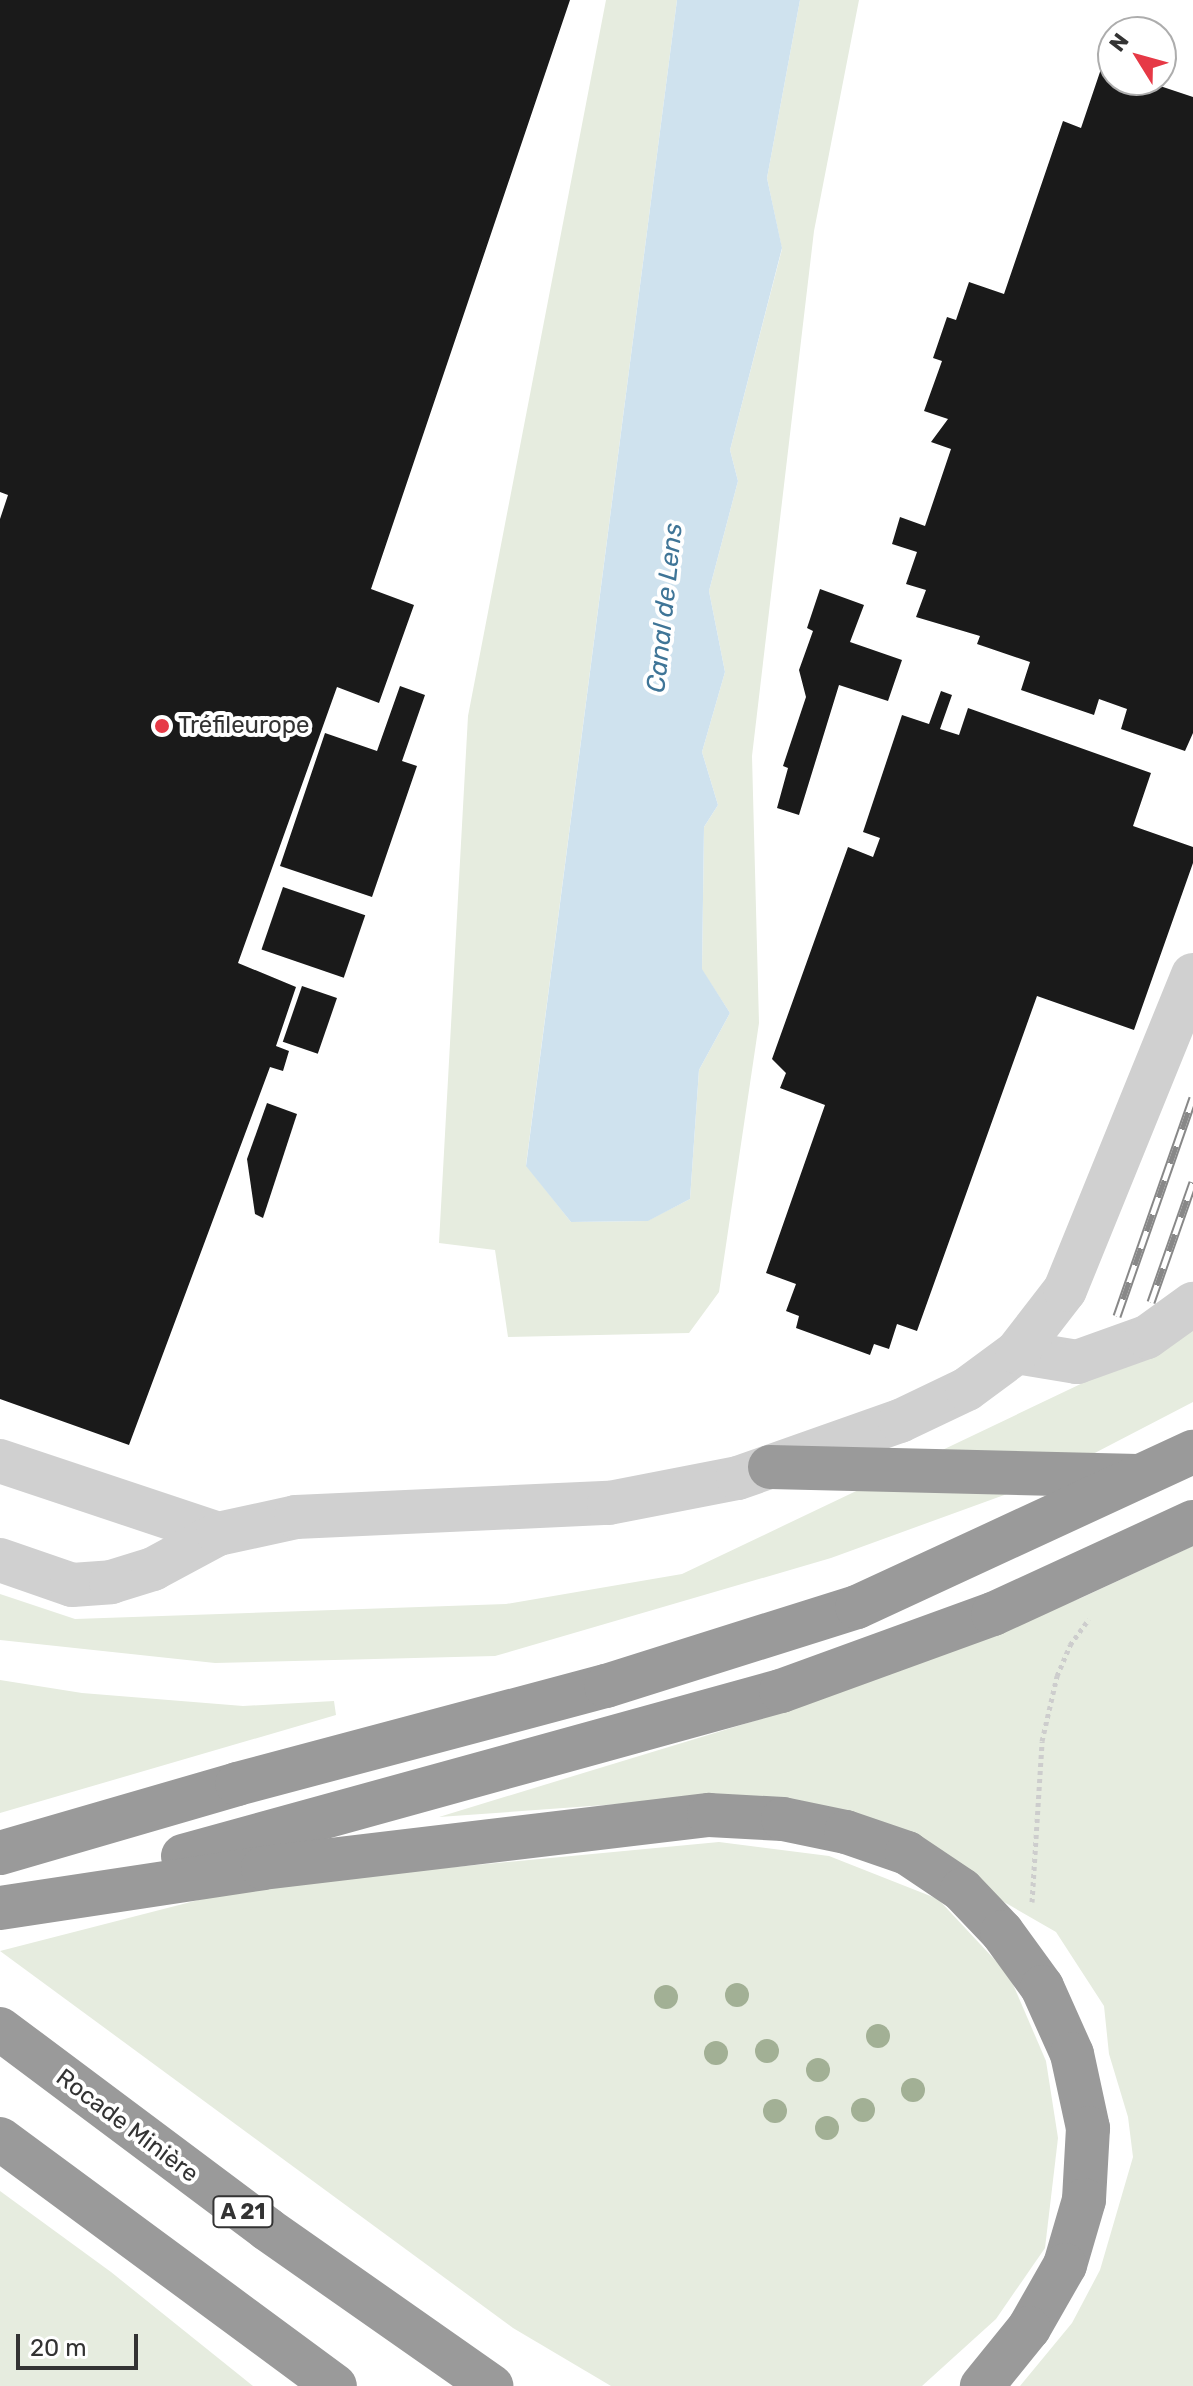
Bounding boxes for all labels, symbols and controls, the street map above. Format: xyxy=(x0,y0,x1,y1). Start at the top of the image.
north arrow xyxy=(1097,16,1177,96)
text: N xyxy=(1103,28,1135,57)
water label: Canal de Lens xyxy=(641,522,689,694)
place label: Tréfileurope xyxy=(178,712,309,740)
marker: Tréfileurope xyxy=(153,717,171,735)
street label: Rocade Minière xyxy=(50,2063,204,2189)
road number: A 21 xyxy=(211,2194,275,2230)
scale bar xyxy=(20,2318,142,2368)
text: 20 m xyxy=(30,2334,87,2362)

